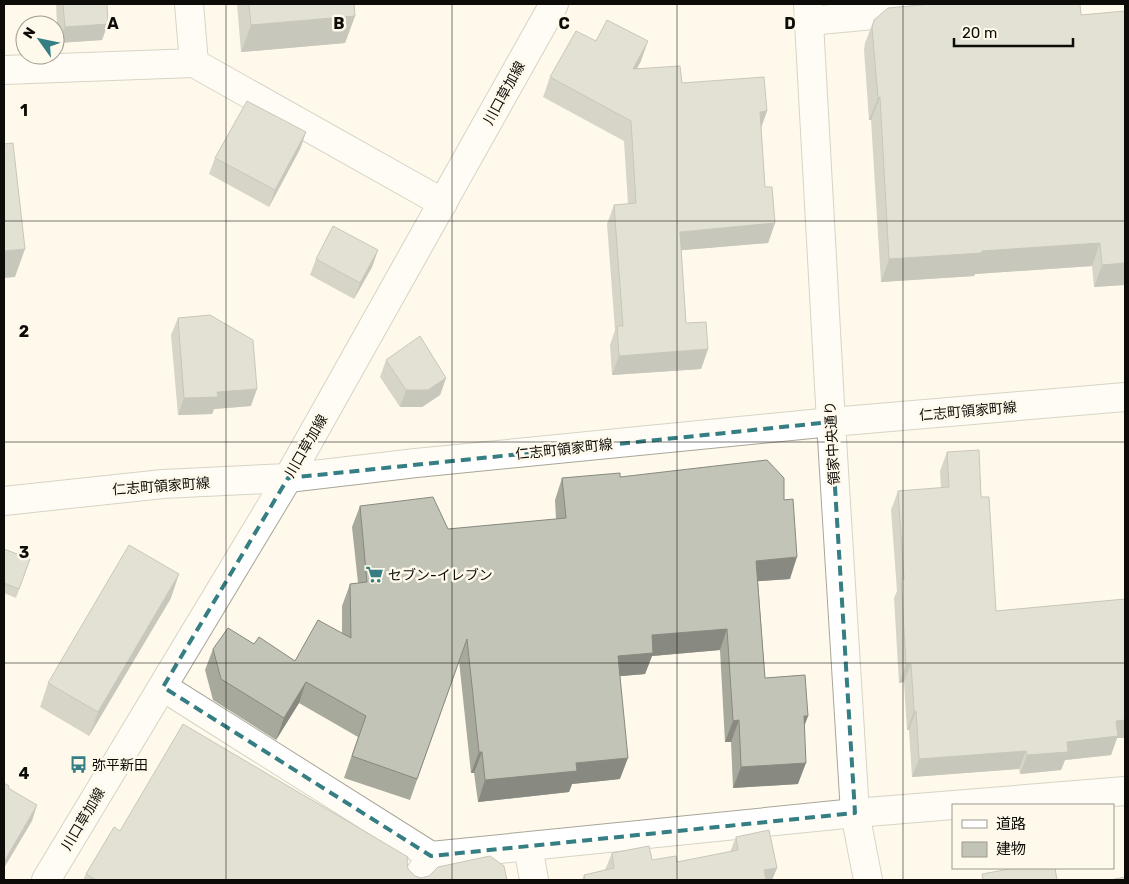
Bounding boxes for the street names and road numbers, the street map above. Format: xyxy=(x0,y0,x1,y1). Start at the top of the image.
street label: 川口草加線 xyxy=(480,59,529,128)
street label: 仁志町領家町線 xyxy=(918,399,1018,424)
street label: 領家中央通り xyxy=(822,401,843,485)
street label: 川口草加線 xyxy=(282,412,331,481)
street label: 仁志町領家町線 xyxy=(514,436,614,463)
street label: 仁志町領家町線 xyxy=(112,475,211,498)
street label: 川口草加線 xyxy=(58,785,109,854)

